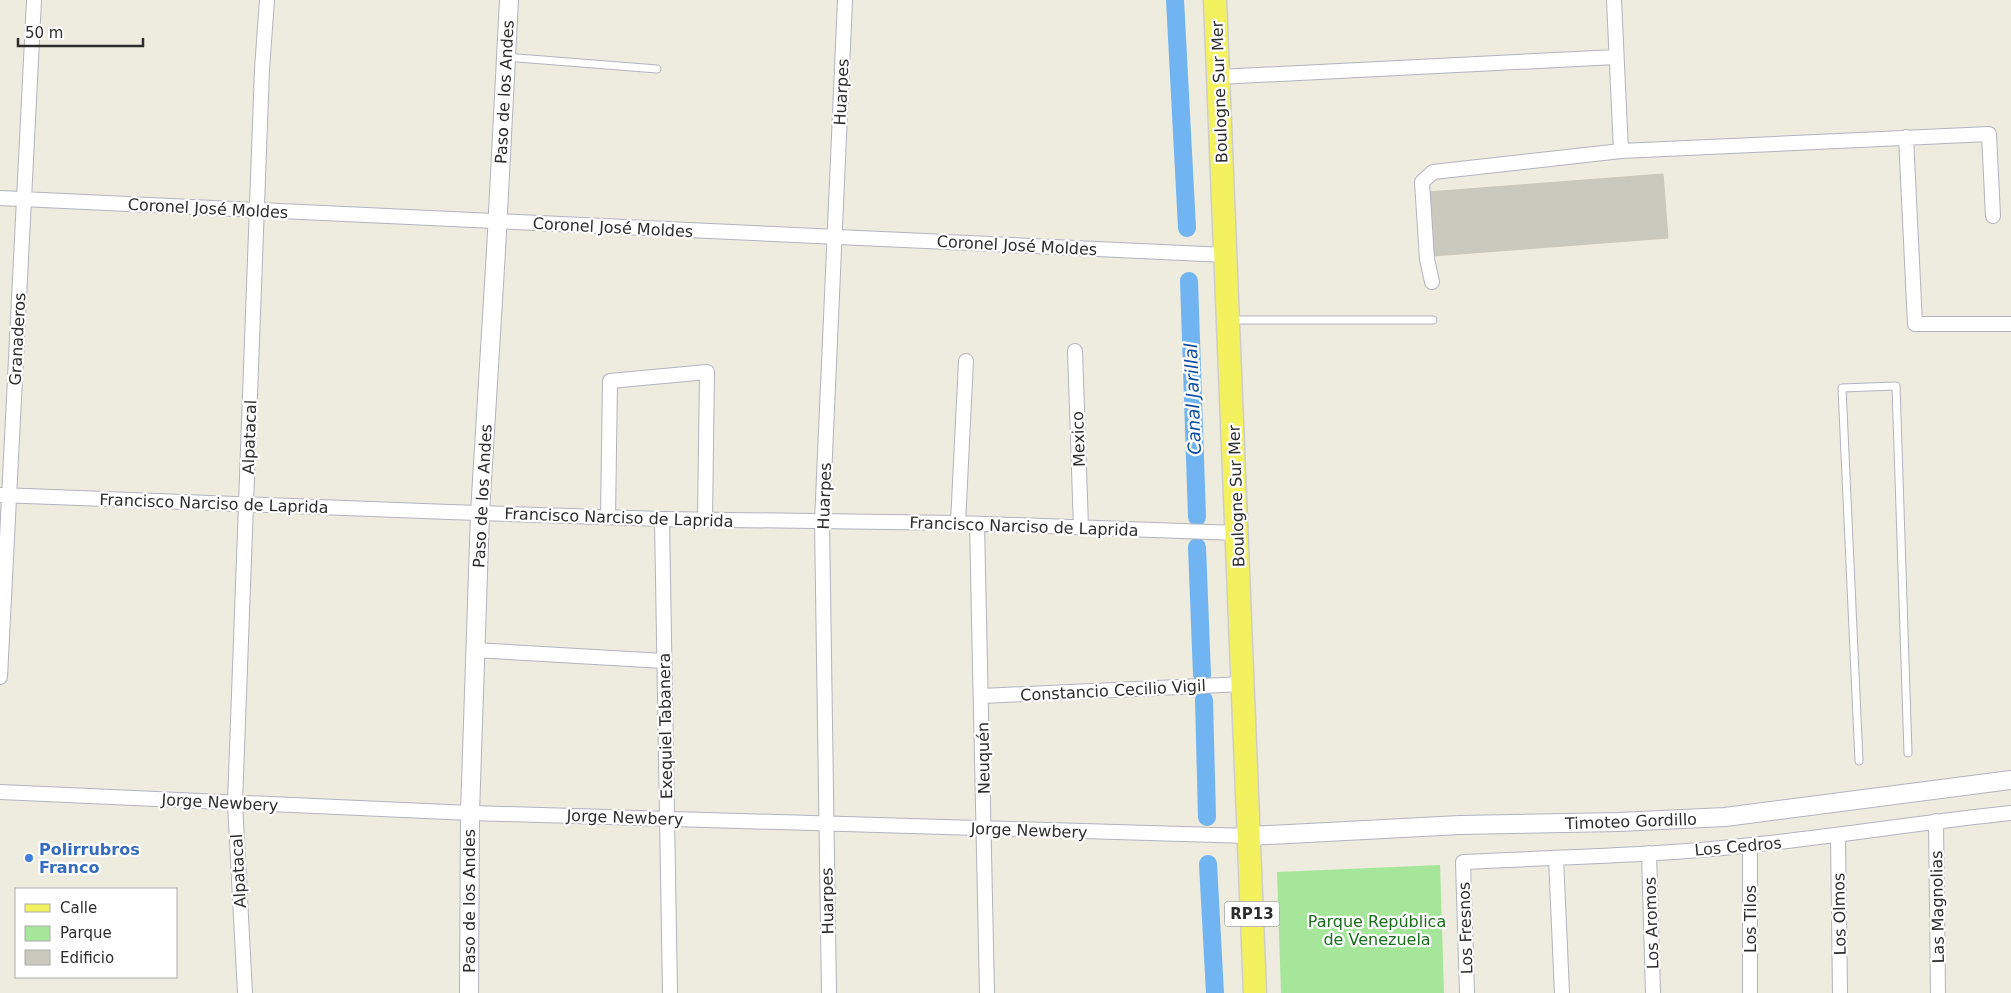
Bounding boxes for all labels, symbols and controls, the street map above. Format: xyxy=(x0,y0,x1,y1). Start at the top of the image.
scale bar xyxy=(18,15,142,47)
street label: Paso de los Andes xyxy=(491,20,518,164)
street label: Boulogne Sur Mer xyxy=(1208,20,1231,164)
text: 50 m xyxy=(25,24,63,42)
street label: Huarpes xyxy=(830,58,853,126)
street label: Coronel José Moldes xyxy=(127,195,289,222)
street label: Coronel José Moldes xyxy=(532,214,694,241)
street label: Coronel José Moldes xyxy=(936,232,1098,259)
street label: Granaderos xyxy=(6,292,29,386)
water label: Canal Jarillal xyxy=(1180,343,1205,455)
street label: Alpatacal xyxy=(239,399,260,475)
street label: Mexico xyxy=(1068,411,1089,467)
street label: Paso de los Andes xyxy=(469,424,496,568)
street label: Boulogne Sur Mer xyxy=(1225,424,1248,568)
street label: Huarpes xyxy=(814,462,835,530)
street label: Francisco Narciso de Laprida xyxy=(99,490,329,517)
street label: Francisco Narciso de Laprida xyxy=(504,504,734,531)
street label: Francisco Narciso de Laprida xyxy=(909,513,1139,540)
street label: Exequiel Tabanera xyxy=(655,653,676,799)
street label: Constancio Cecilio Vigil xyxy=(1020,676,1206,705)
street label: Neuquén xyxy=(973,722,994,794)
street label: Jorge Newbery xyxy=(160,790,279,815)
street label: Jorge Newbery xyxy=(565,806,684,829)
street label: Timoteo Gordillo xyxy=(1564,810,1697,833)
street label: Jorge Newbery xyxy=(969,819,1088,842)
street label: Paso de los Andes xyxy=(460,829,479,973)
street label: Alpatacal xyxy=(227,833,250,909)
street label: Los Cedros xyxy=(1694,833,1782,860)
place label: Polirrubros Franco xyxy=(39,840,140,877)
street label: Las Magnolias xyxy=(1927,850,1948,964)
marker: Polirrubros Franco xyxy=(23,852,35,864)
street label: Huarpes xyxy=(817,867,838,935)
street label: Los Olmos xyxy=(1829,873,1850,955)
street label: Los Aromos xyxy=(1640,876,1663,970)
street label: Los Fresnos xyxy=(1454,881,1477,975)
street label: Los Tilos xyxy=(1741,885,1760,953)
legend xyxy=(15,888,178,978)
text: Calle xyxy=(60,899,97,917)
road number: RP13 xyxy=(1224,902,1280,926)
park label: Parque República de Venezuela xyxy=(1308,912,1446,949)
text: Parque xyxy=(60,924,112,942)
text: Edificio xyxy=(60,949,114,967)

